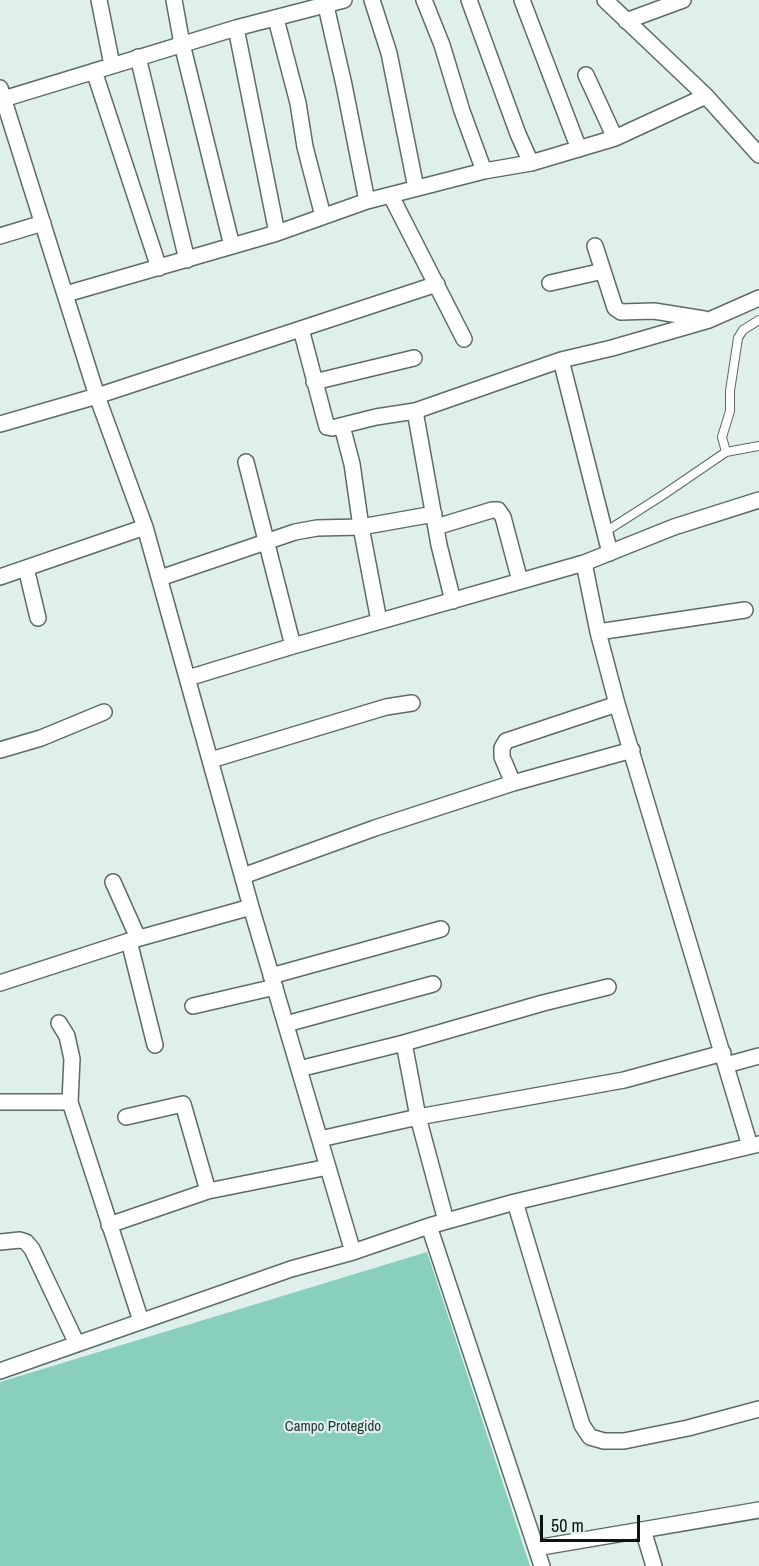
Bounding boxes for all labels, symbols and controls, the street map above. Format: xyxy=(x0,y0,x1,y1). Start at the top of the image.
park label: Campo Protegido xyxy=(285,1418,381,1436)
scale bar xyxy=(543,1503,644,1541)
text: 50 m xyxy=(551,1513,584,1538)

